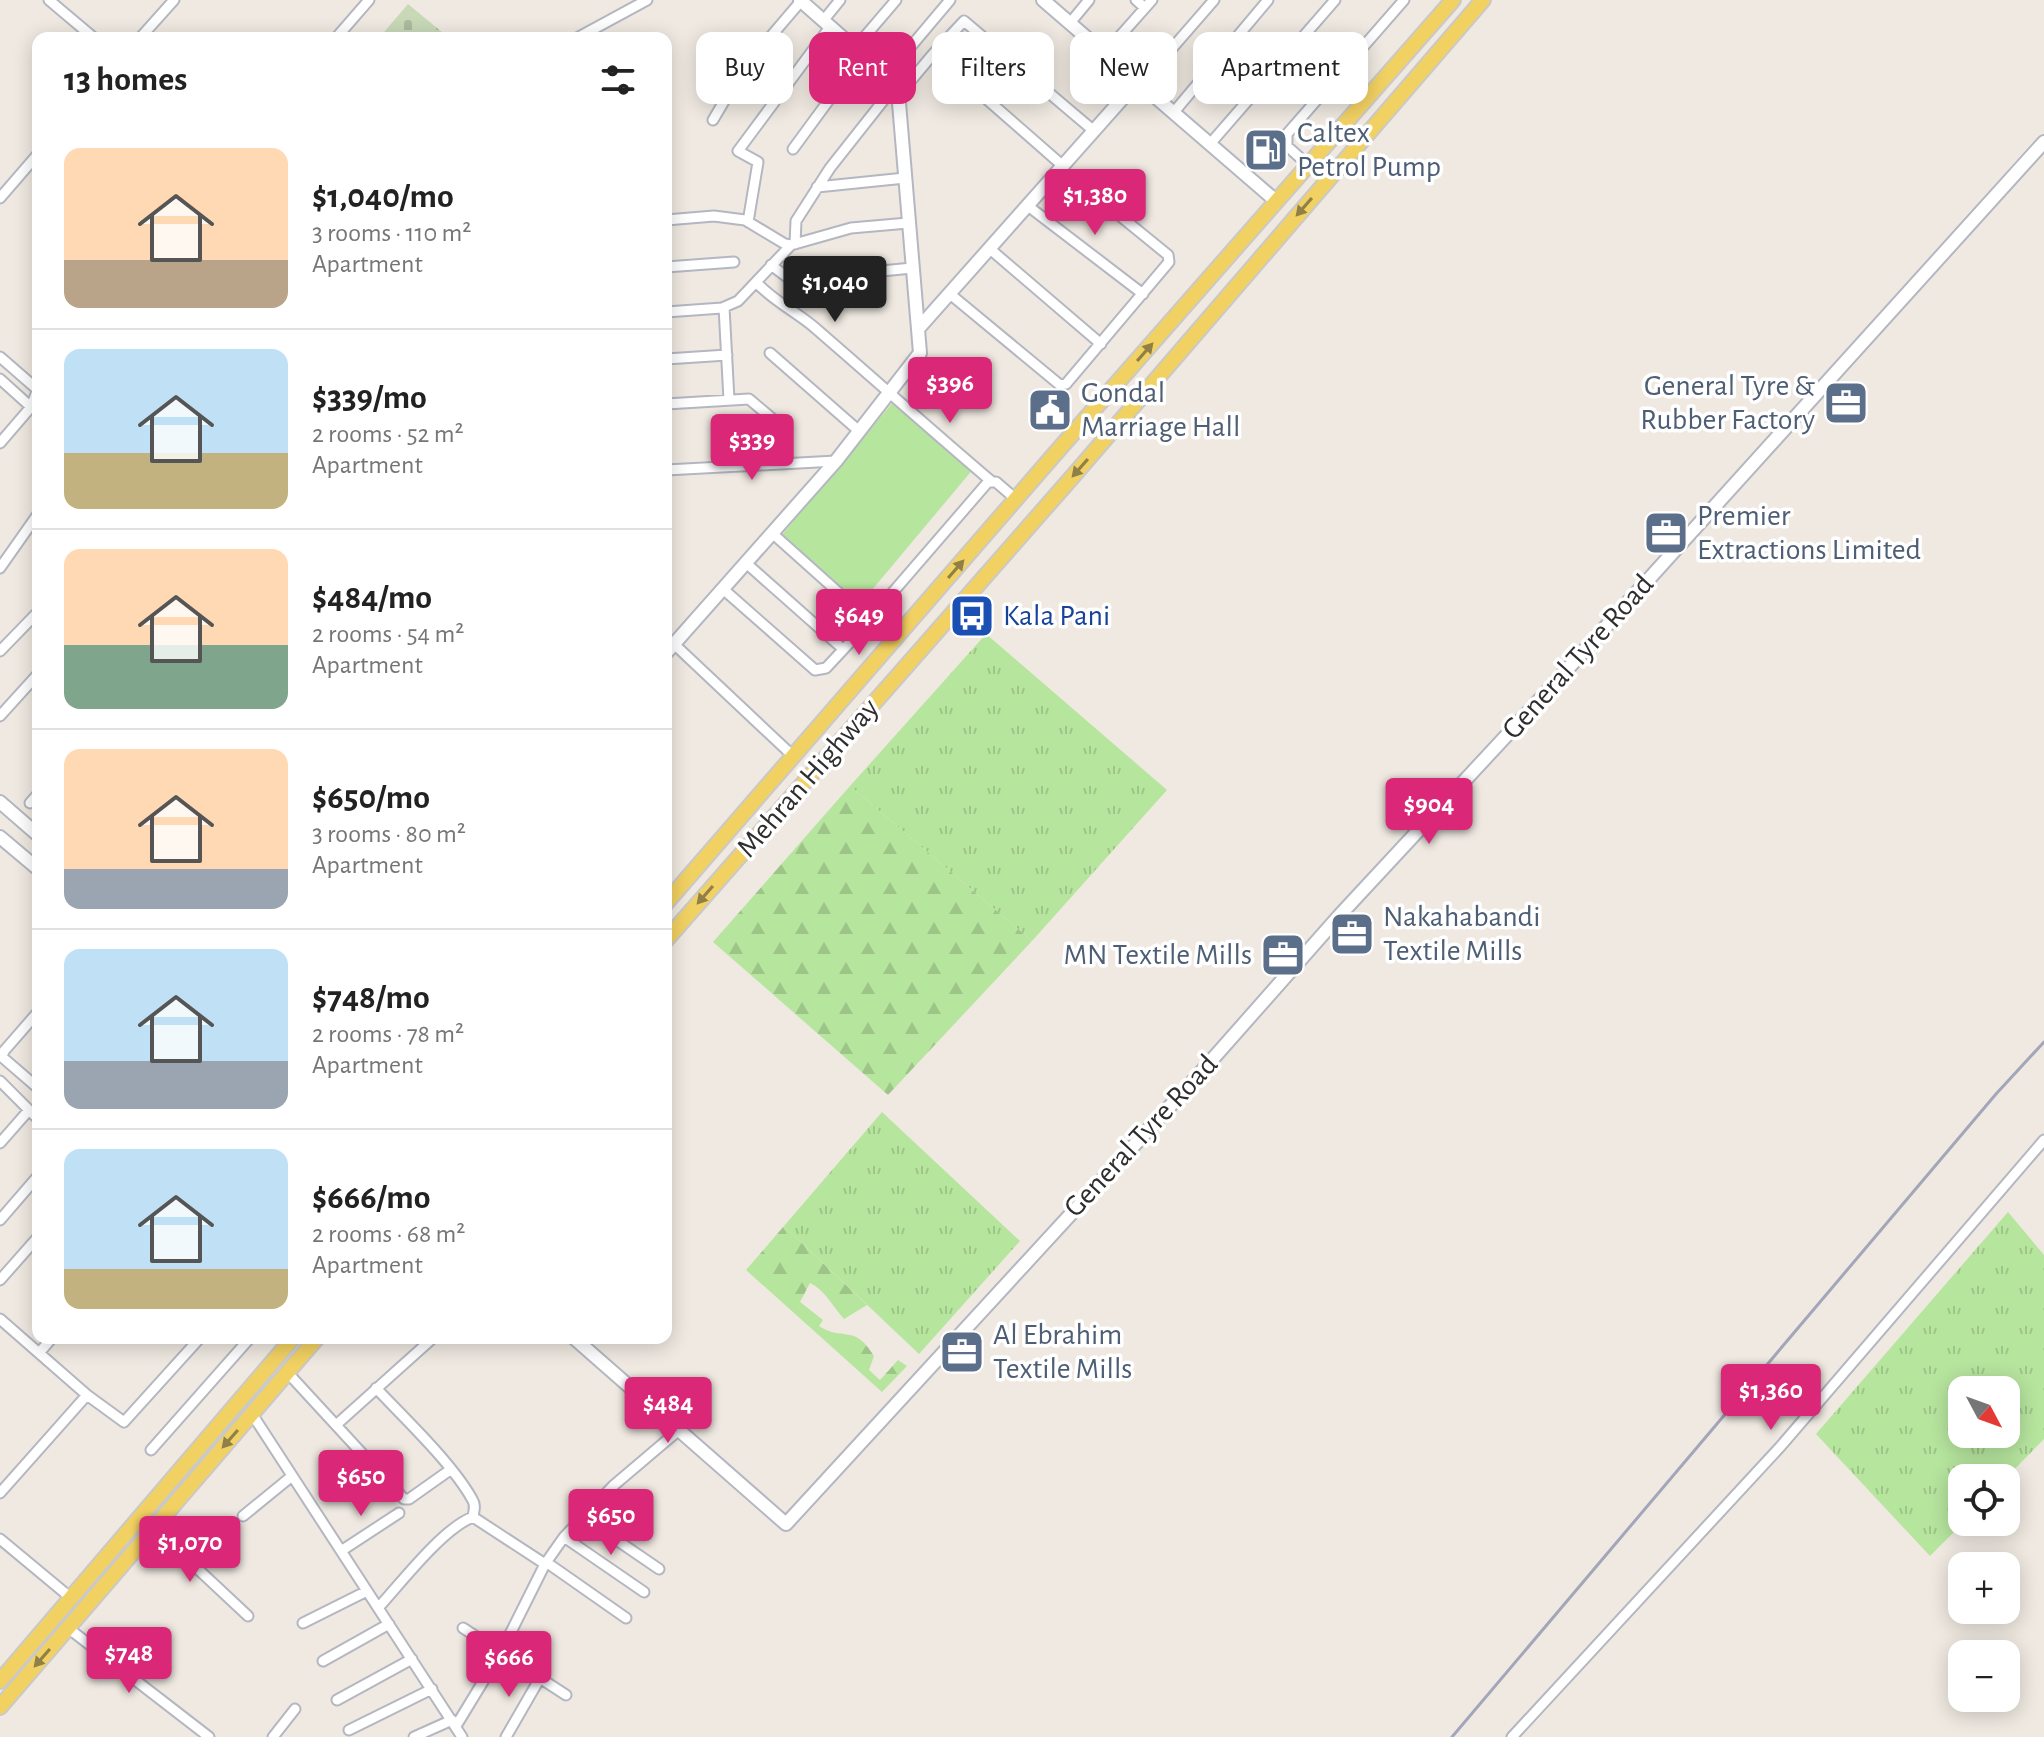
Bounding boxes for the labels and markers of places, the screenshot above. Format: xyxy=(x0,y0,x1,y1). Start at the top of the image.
place label: Caltex Petrol Pump xyxy=(1297,118,1441,182)
fuel station icon: Caltex Petrol Pump xyxy=(1242,126,1290,174)
pin: $1,380 xyxy=(1030,169,1160,237)
pin: $1,040 xyxy=(770,256,900,324)
pin: $396 xyxy=(903,357,997,425)
place label: General Tyre & Rubber Factory xyxy=(1640,371,1815,435)
place label: Gondal Marriage Hall xyxy=(1081,378,1240,442)
office icon: General Tyre & Rubber Factory xyxy=(1822,379,1870,427)
public building icon: Gondal Marriage Hall xyxy=(1026,386,1074,434)
pin: $339 xyxy=(705,414,799,482)
place label: Premier Extractions Limited xyxy=(1697,501,1921,565)
office icon: Premier Extractions Limited xyxy=(1642,509,1690,557)
pin: $649 xyxy=(812,589,906,657)
bus stop icon: Kala Pani xyxy=(948,592,996,640)
place label: Kala Pani xyxy=(1003,601,1110,631)
pin: $904 xyxy=(1382,778,1476,846)
place label: Nakahabandi Textile Mills xyxy=(1383,902,1540,966)
office icon: Nakahabandi Textile Mills xyxy=(1328,910,1376,958)
office icon: MN Textile Mills xyxy=(1259,931,1307,979)
place label: MN Textile Mills xyxy=(1063,940,1252,970)
place label: Al Ebrahim Textile Mills xyxy=(993,1320,1132,1384)
office icon: Al Ebrahim Textile Mills xyxy=(938,1328,986,1376)
pin: $1,360 xyxy=(1706,1364,1836,1432)
pin: $484 xyxy=(621,1377,715,1445)
pin: $650 xyxy=(314,1450,408,1518)
pin: $650 xyxy=(564,1489,658,1557)
pin: $1,070 xyxy=(125,1516,255,1584)
pin: $748 xyxy=(82,1627,176,1695)
pin: $666 xyxy=(462,1631,556,1699)

